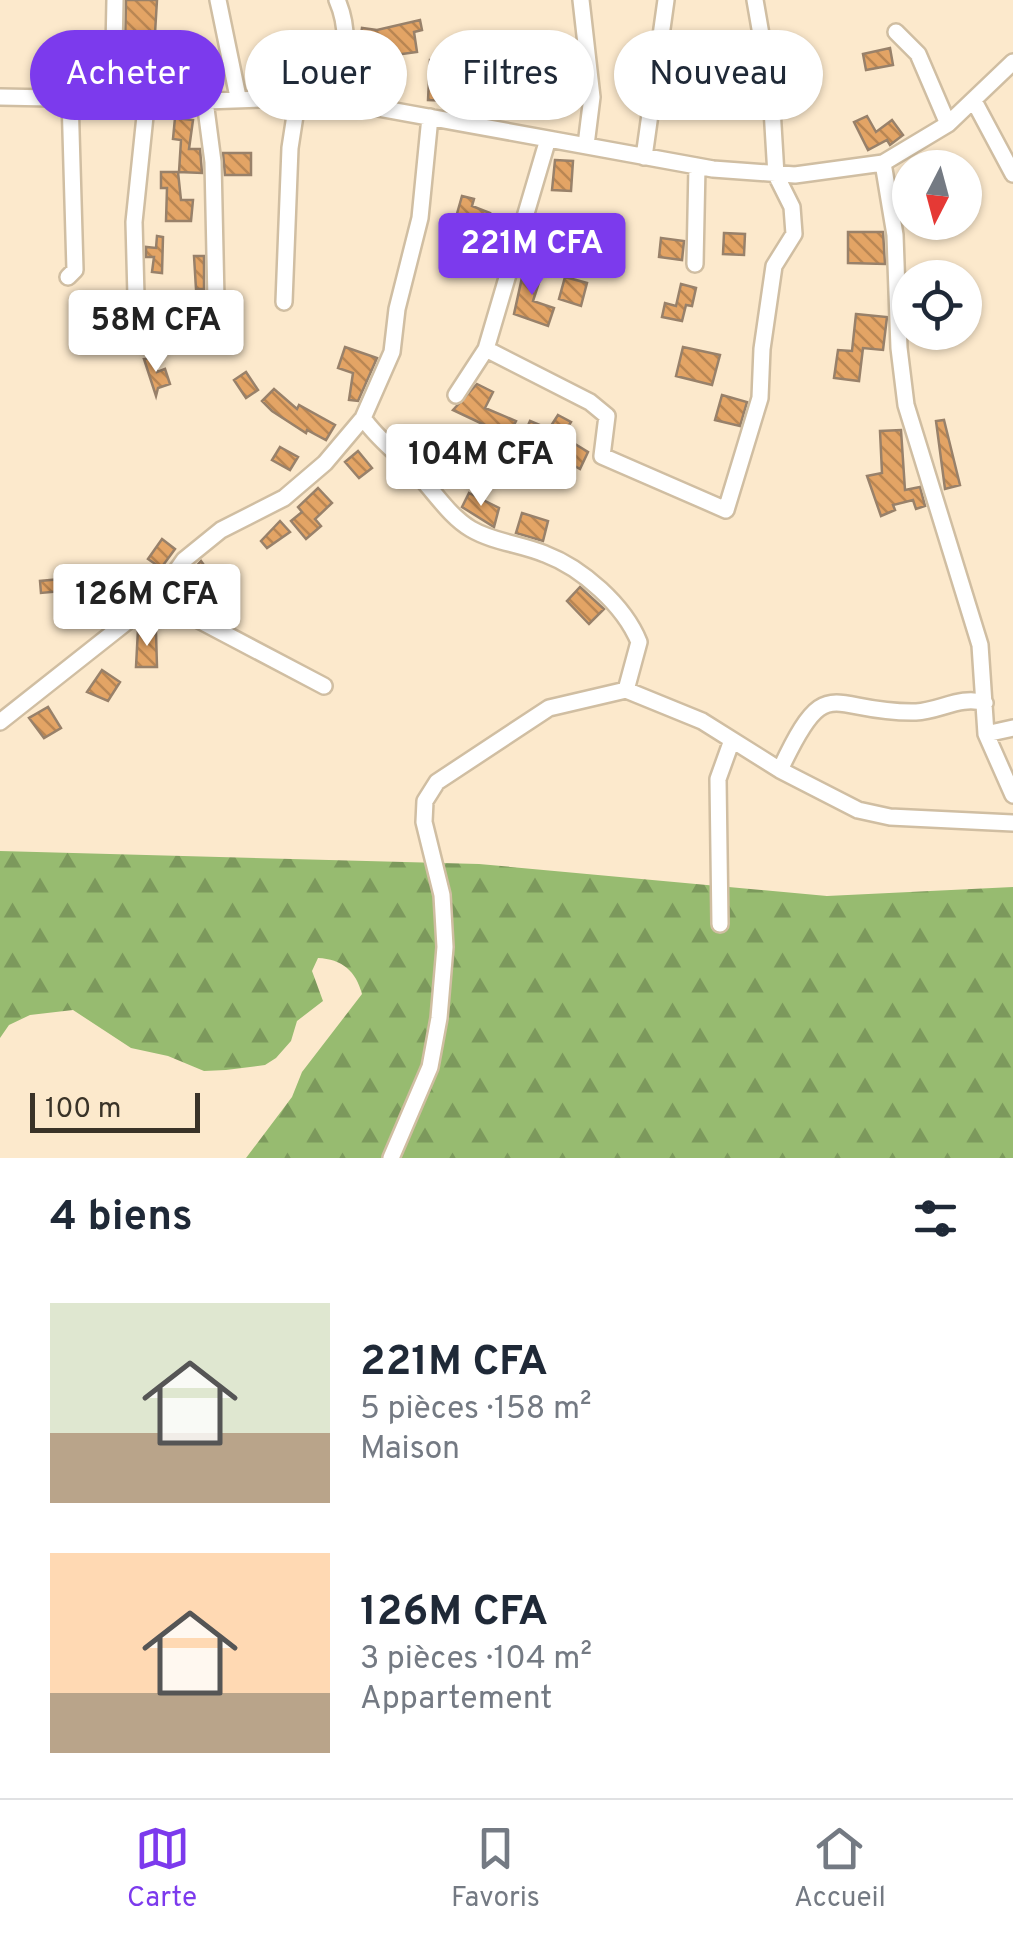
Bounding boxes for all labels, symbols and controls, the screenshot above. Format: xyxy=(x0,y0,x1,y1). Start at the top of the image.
chip: Acheter xyxy=(30,30,225,120)
chip: Louer xyxy=(245,30,407,120)
chip: Filtres xyxy=(427,30,594,120)
chip: Nouveau xyxy=(614,30,823,120)
north arrow xyxy=(892,150,982,240)
map controls xyxy=(892,150,982,350)
pin: 221M CFA xyxy=(429,213,635,298)
text: 221M CFA xyxy=(460,225,604,265)
button: locate xyxy=(892,260,982,350)
pin: 58M CFA xyxy=(64,290,248,375)
text: 58M CFA xyxy=(91,302,221,342)
pin: 104M CFA xyxy=(378,424,584,509)
text: 104M CFA xyxy=(408,436,554,476)
pin: 126M CFA xyxy=(44,564,250,649)
text: 126M CFA xyxy=(75,576,219,616)
scale bar xyxy=(30,1088,200,1132)
text: 100 m xyxy=(45,1092,121,1128)
icon: filters xyxy=(908,1191,963,1246)
text: 4 biens xyxy=(50,1192,193,1245)
text: 221M CFA xyxy=(360,1337,548,1390)
icon: home xyxy=(130,1343,250,1463)
text: 5 pièces · 158 m² xyxy=(360,1390,592,1430)
text: Maison xyxy=(360,1430,460,1470)
text: 126M CFA xyxy=(360,1587,548,1640)
icon: home xyxy=(130,1593,250,1713)
text: 3 pièces · 104 m² xyxy=(360,1640,592,1680)
text: Appartement xyxy=(360,1680,552,1720)
tab: Carte xyxy=(127,1821,197,1917)
tab: Favoris xyxy=(451,1821,540,1917)
tab: Accueil xyxy=(794,1821,886,1917)

